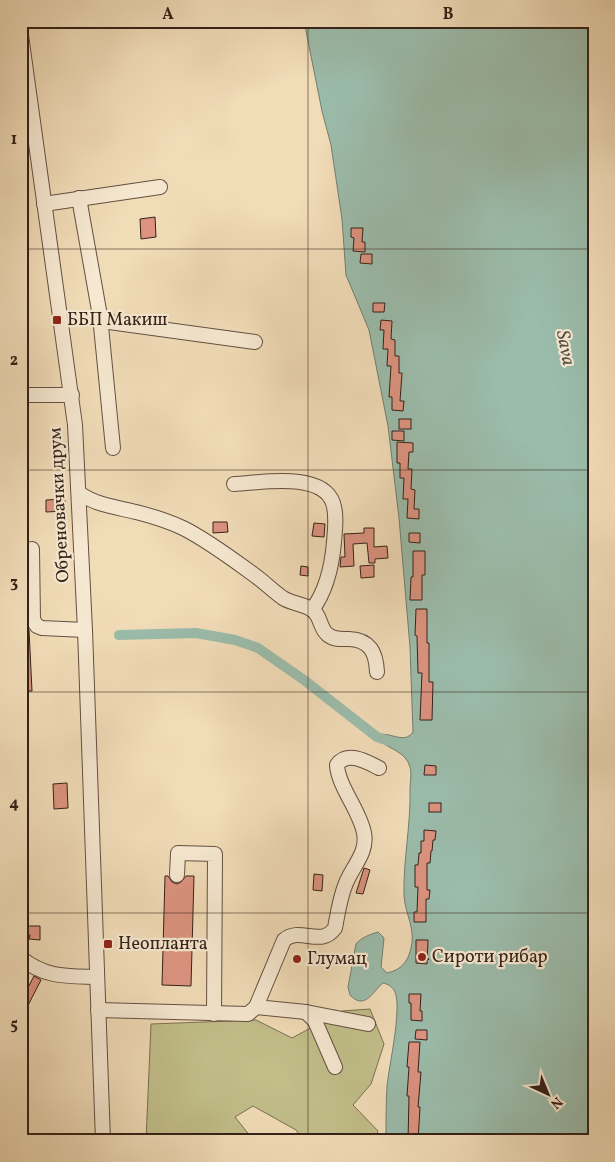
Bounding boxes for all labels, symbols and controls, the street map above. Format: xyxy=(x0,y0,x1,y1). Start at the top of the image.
text: A xyxy=(162,4,174,26)
text: B xyxy=(443,4,454,26)
text: 1 xyxy=(11,129,17,151)
place label: ББП Макиш xyxy=(67,308,167,333)
marker: ББП Макиш xyxy=(51,314,63,326)
water label: Sava xyxy=(549,328,581,368)
text: 2 xyxy=(10,350,18,372)
street label: Обреновачки друм xyxy=(43,427,77,583)
text: 3 xyxy=(10,572,18,594)
text: 4 xyxy=(9,793,19,815)
place label: Неопланта xyxy=(118,932,208,957)
marker: Неопланта xyxy=(102,938,114,950)
place label: Сироти рибар xyxy=(432,945,548,970)
place label: Глумац xyxy=(307,947,367,972)
marker: Сироти рибар xyxy=(416,951,428,963)
marker: Глумац xyxy=(291,953,303,965)
text: 5 xyxy=(10,1014,18,1036)
north arrow xyxy=(522,1070,572,1120)
text: N xyxy=(546,1092,566,1113)

